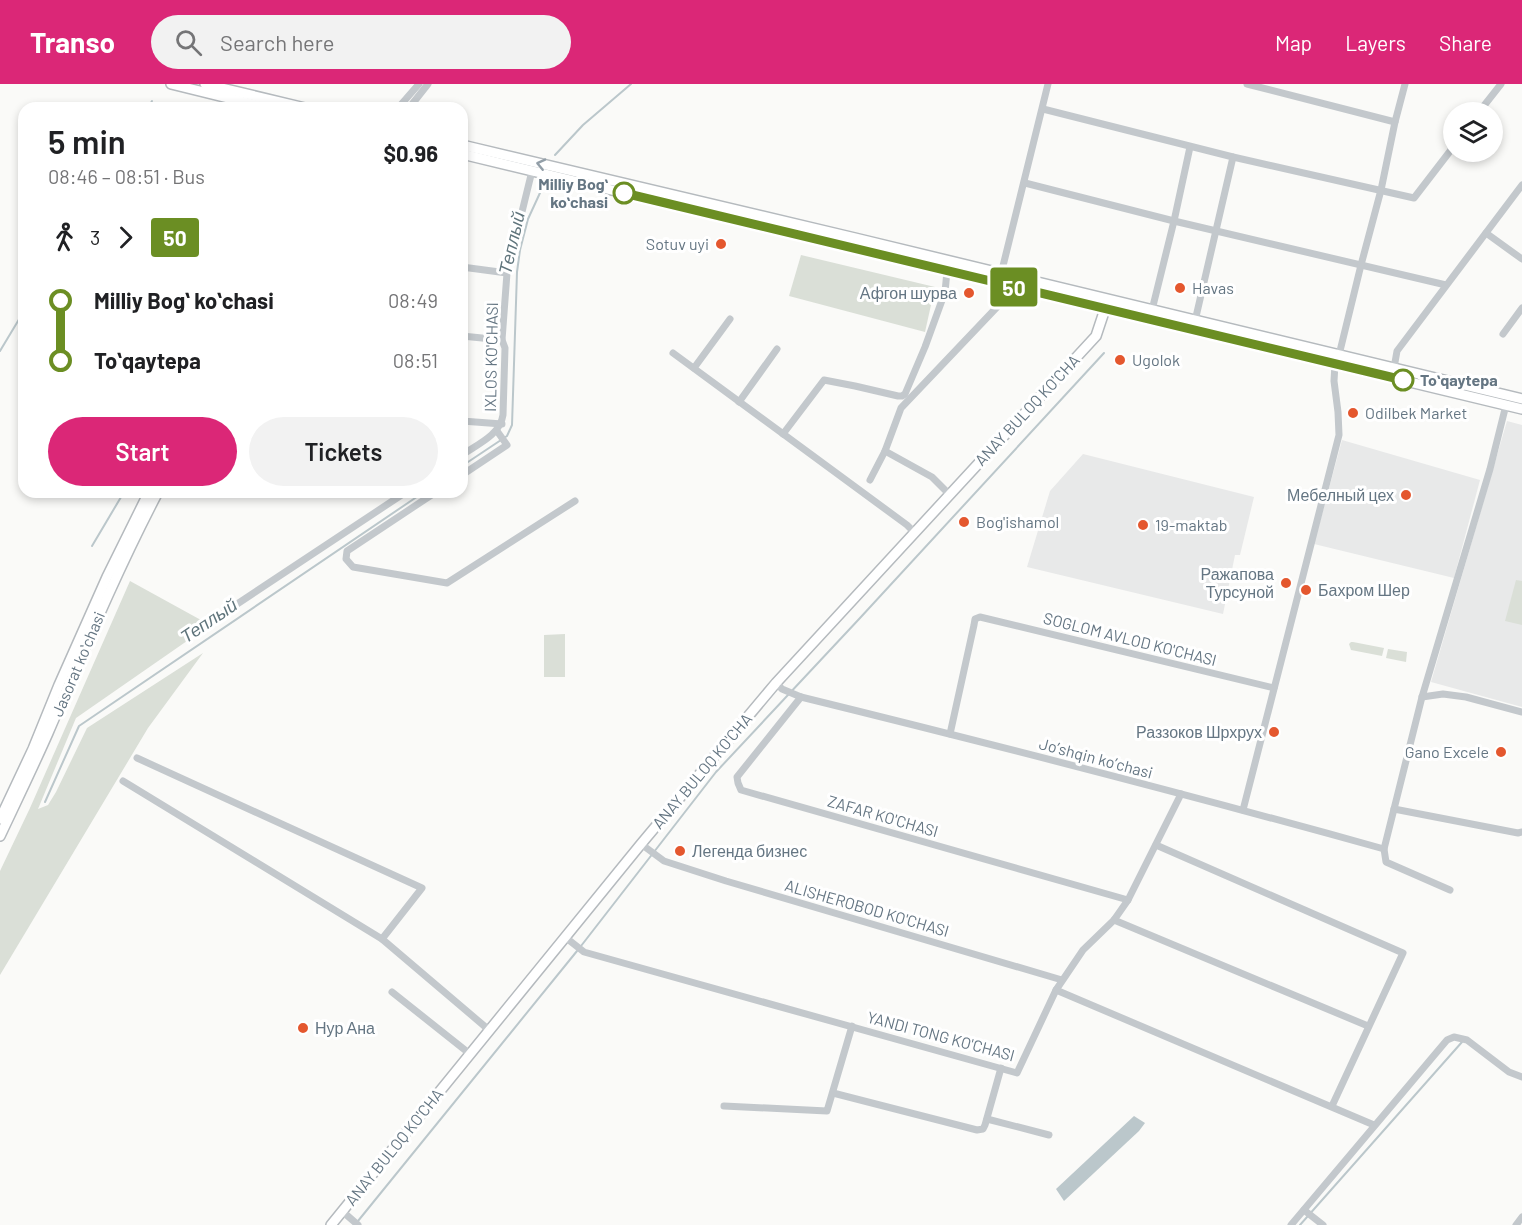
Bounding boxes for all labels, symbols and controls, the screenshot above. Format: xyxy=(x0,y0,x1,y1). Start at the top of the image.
search box xyxy=(151,15,571,69)
text: Transo xyxy=(30,25,115,59)
icon: search xyxy=(172,26,205,59)
text: Search here xyxy=(220,29,334,55)
text: Map xyxy=(1275,30,1312,55)
text: Layers xyxy=(1345,30,1406,55)
text: Share xyxy=(1439,30,1492,55)
map controls xyxy=(1443,102,1503,162)
button: layers xyxy=(1443,102,1503,162)
text: 5 min xyxy=(48,121,126,161)
text: $0.96 xyxy=(383,140,438,166)
one-way arrow xyxy=(536,158,546,171)
text: 08:46 – 08:51 · Bus xyxy=(48,164,205,188)
place label: Milliy Bogʻ koʻchasi xyxy=(538,174,609,211)
marker: Milliy Bogʻ koʻchasi xyxy=(613,182,635,204)
water label: Теплый xyxy=(493,209,529,276)
icon: walk xyxy=(48,221,81,254)
icon: forward xyxy=(109,221,142,254)
text: 3 xyxy=(90,225,100,249)
text: 50 xyxy=(163,225,187,250)
place label: Sotuv uyi xyxy=(646,234,709,253)
marker: Sotuv uyi xyxy=(714,237,728,251)
line badge: 50 xyxy=(987,268,1041,306)
text: 50 xyxy=(1002,275,1026,300)
place label: Havas xyxy=(1192,278,1234,297)
marker: Havas xyxy=(1173,281,1187,295)
place label: Афгон шурва xyxy=(860,283,957,302)
marker: Афгон шурва xyxy=(962,286,976,300)
text: Milliy Bogʻ koʻchasi xyxy=(94,287,274,313)
text: 08:49 xyxy=(388,288,438,312)
street label: IXLOS KO'CHASI xyxy=(480,302,501,412)
text: Toʻqaytepa xyxy=(94,347,201,373)
text: 08:51 xyxy=(393,348,438,372)
street label: ANAY BULOQ KO'CHA xyxy=(970,350,1083,469)
place label: Ugolok xyxy=(1132,350,1180,369)
marker: Ugolok xyxy=(1113,353,1127,367)
marker: Toʻqaytepa xyxy=(1392,369,1414,391)
place label: Toʻqaytepa xyxy=(1420,370,1498,389)
place label: Odilbek Market xyxy=(1365,403,1467,422)
marker: Odilbek Market xyxy=(1346,406,1360,420)
button: Start xyxy=(48,417,237,486)
button: Tickets xyxy=(249,417,438,486)
place label: Мебелный цех xyxy=(1287,485,1394,504)
marker: Мебелный цех xyxy=(1399,488,1413,502)
place label: Bog'ishamol xyxy=(976,512,1059,531)
marker: Bog'ishamol xyxy=(957,515,971,529)
place label: 19-maktab xyxy=(1155,515,1227,534)
marker: 19-maktab xyxy=(1136,518,1150,532)
place label: Ражапова Турсуной xyxy=(1201,564,1274,601)
marker: Ражапова Турсуной xyxy=(1279,576,1293,590)
place label: Бахром Шер xyxy=(1318,580,1410,599)
marker: Бахром Шер xyxy=(1299,583,1313,597)
water label: Теплый xyxy=(176,593,241,647)
street label: Jasorat koʻchasi xyxy=(47,608,108,719)
street label: SOGLOM AVLOD KO'CHASI xyxy=(1042,608,1219,669)
street label: ANAY BULOQ KO'CHA xyxy=(648,709,756,832)
place label: Раззоков Шрхрух xyxy=(1136,722,1262,741)
marker: Раззоков Шрхрух xyxy=(1267,725,1281,739)
street label: Joʼshqin koʼchasi xyxy=(1037,733,1155,782)
place label: Gano Excele xyxy=(1405,742,1489,761)
marker: Gano Excele xyxy=(1494,745,1508,759)
street label: ZAFAR KO'CHASI xyxy=(826,791,941,840)
place label: Легенда бизнес xyxy=(692,841,807,860)
marker: Легенда бизнес xyxy=(673,844,687,858)
street label: ALISHEROBOD KO'CHASI xyxy=(783,875,951,940)
street label: YANDI TONG KO'CHASI xyxy=(865,1007,1017,1064)
place label: Нур Ана xyxy=(315,1018,375,1037)
marker: Нур Ана xyxy=(296,1021,310,1035)
street label: ANAY BULOQ KO'CHA xyxy=(341,1084,447,1209)

